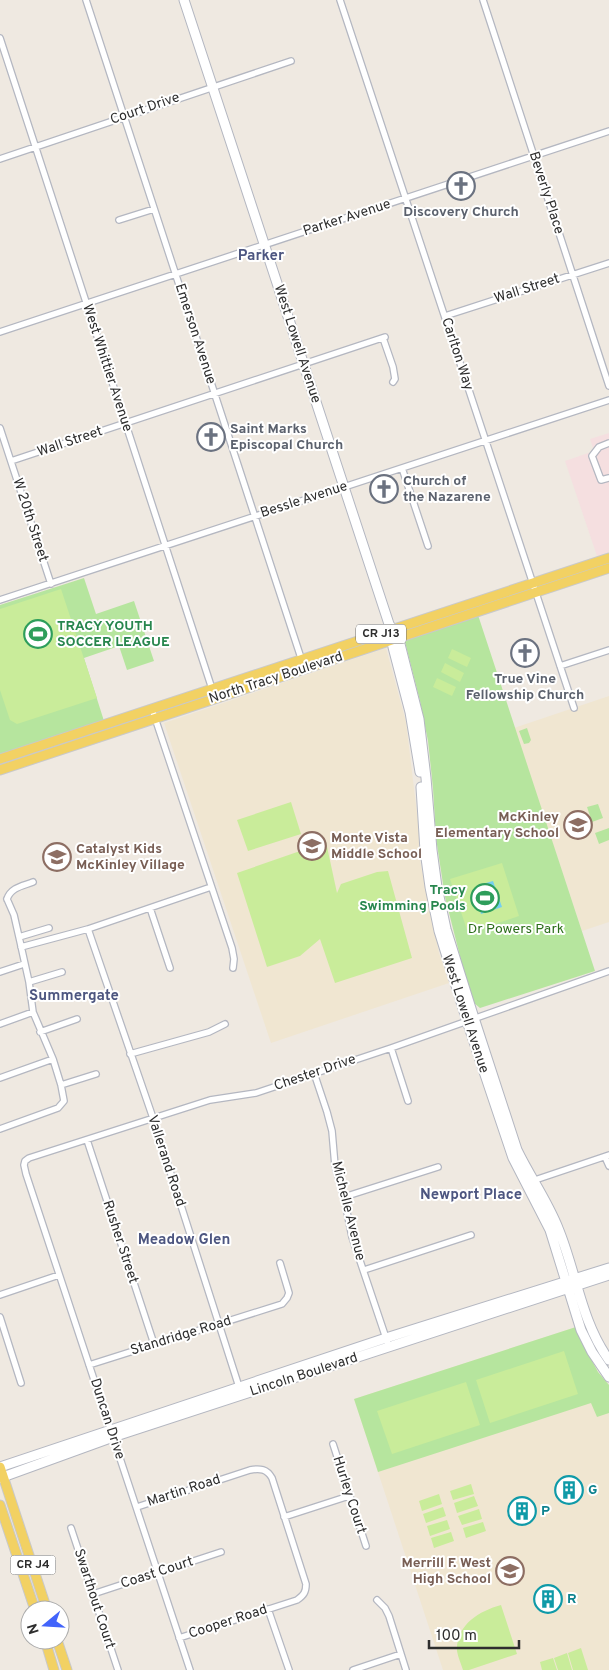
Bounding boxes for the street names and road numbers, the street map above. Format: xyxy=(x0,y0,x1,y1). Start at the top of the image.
street label: Court Drive xyxy=(108,89,182,129)
street label: Beverly Place xyxy=(525,150,567,236)
street label: Parker Avenue xyxy=(301,196,393,240)
street label: Wall Street xyxy=(492,270,562,308)
street label: Emerson Avenue xyxy=(171,281,219,387)
street label: West Lowell Avenue xyxy=(270,283,324,405)
street label: West Whittier Avenue xyxy=(78,302,136,434)
street label: Carlton Way xyxy=(437,315,477,393)
street label: Wall Street xyxy=(35,423,105,461)
street label: W 20th Street xyxy=(8,476,52,564)
street label: Bessle Avenue xyxy=(258,478,350,522)
road number: CR J13 xyxy=(356,624,406,644)
street label: North Tracy Boulevard xyxy=(207,648,345,708)
street label: West Lowell Avenue xyxy=(438,953,492,1075)
street label: Chester Drive xyxy=(272,1051,358,1095)
street label: Vallerand Road xyxy=(143,1113,189,1209)
street label: Michelle Avenue xyxy=(327,1160,369,1262)
street label: Rusher Street xyxy=(99,1198,141,1286)
street label: Standridge Road xyxy=(128,1313,234,1359)
street label: Lincoln Boulevard xyxy=(248,1350,360,1400)
street label: Duncan Drive xyxy=(86,1376,128,1462)
street label: Hurley Court xyxy=(328,1454,370,1536)
street label: Martin Road xyxy=(145,1471,223,1511)
street label: Swarthout Court xyxy=(70,1547,118,1651)
street label: Coast Court xyxy=(119,1553,195,1593)
road number: CR J4 xyxy=(10,1556,56,1574)
street label: Cooper Road xyxy=(186,1601,270,1643)

